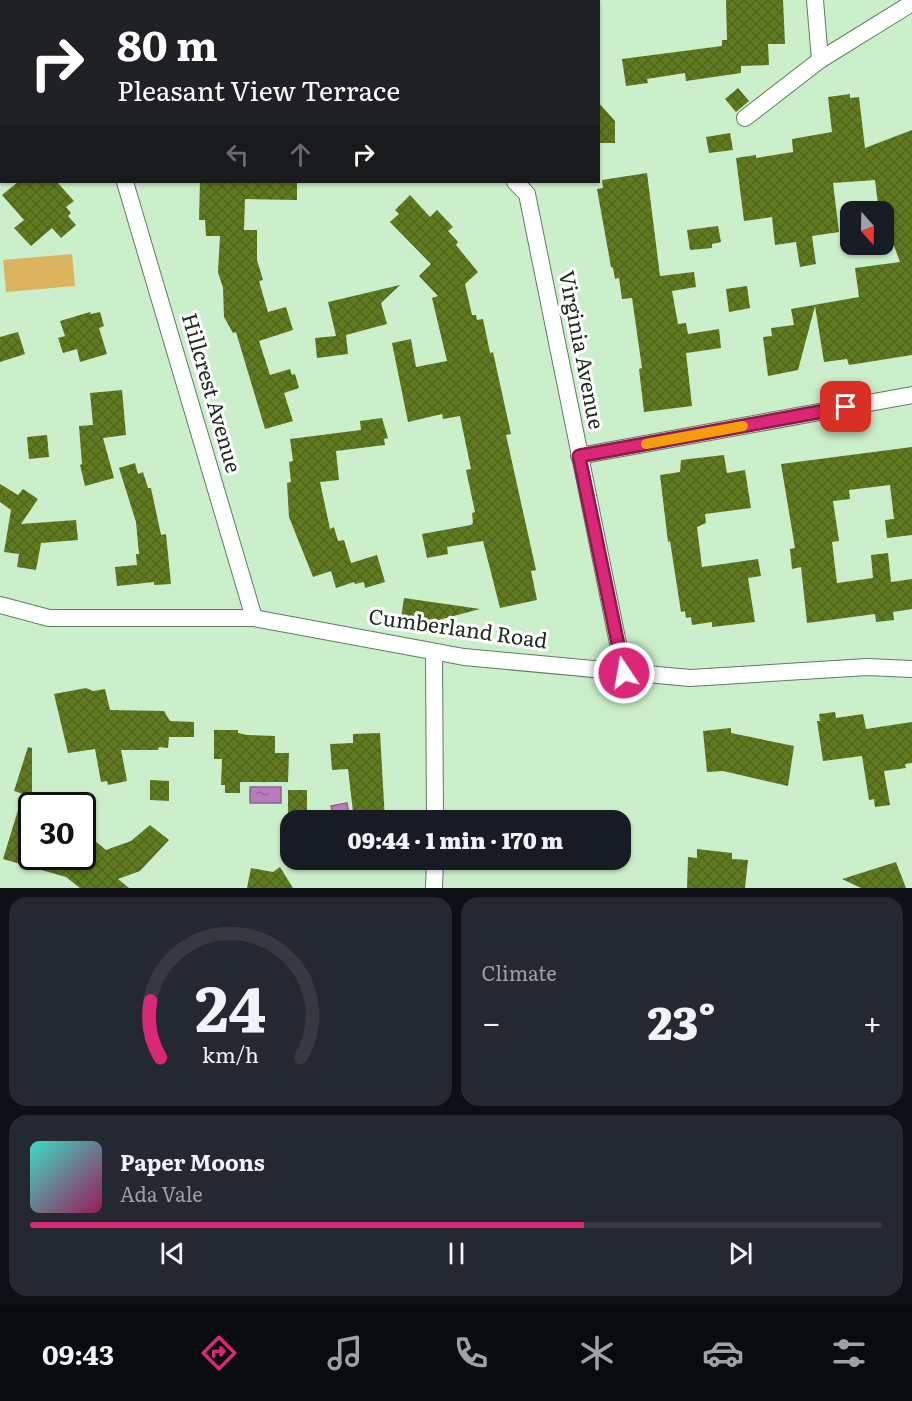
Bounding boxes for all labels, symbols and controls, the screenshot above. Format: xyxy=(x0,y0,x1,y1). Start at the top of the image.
text: 80 m xyxy=(117,12,218,74)
icon: right xyxy=(18,24,96,102)
text: Pleasant View Terrace xyxy=(117,69,400,109)
icon: left xyxy=(221,138,254,171)
icon: ahead xyxy=(284,138,317,171)
icon: right xyxy=(347,138,380,171)
north arrow xyxy=(840,201,894,255)
map controls xyxy=(840,201,894,255)
street label: Virginia Avenue xyxy=(553,268,614,432)
street label: Hillcrest Avenue xyxy=(176,309,251,476)
pin xyxy=(820,381,871,432)
icon: arrive xyxy=(829,390,862,423)
street label: Cumberland Road xyxy=(367,599,550,654)
position arrow xyxy=(592,641,656,705)
speed limit sign: 30 xyxy=(18,792,96,870)
text: 09:44 · 1 min · 170 m xyxy=(348,823,563,856)
text: Climate xyxy=(482,957,557,987)
text: 24 xyxy=(195,959,266,1051)
text: 23° xyxy=(648,987,716,1054)
text: − xyxy=(482,996,501,1045)
text: + xyxy=(863,996,882,1045)
text: km/h xyxy=(202,1039,259,1071)
text: Paper Moons xyxy=(120,1145,265,1178)
text: Ada Vale xyxy=(120,1178,203,1208)
icon: previous xyxy=(156,1237,189,1270)
icon: pause xyxy=(440,1237,473,1270)
icon: next xyxy=(724,1237,757,1270)
icon: directions xyxy=(198,1332,240,1374)
icon: music xyxy=(324,1332,366,1374)
icon: phone xyxy=(450,1332,492,1374)
icon: climate xyxy=(576,1332,618,1374)
icon: car xyxy=(702,1332,744,1374)
icon: filters xyxy=(828,1332,870,1374)
text: 09:43 xyxy=(42,1333,114,1373)

